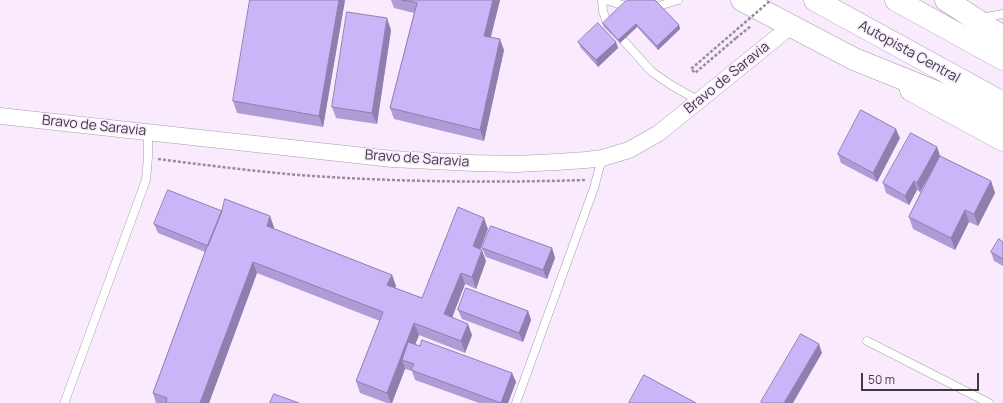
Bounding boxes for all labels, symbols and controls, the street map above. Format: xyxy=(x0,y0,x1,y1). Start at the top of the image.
street label: Autopista Central xyxy=(855,17,963,87)
street label: Bravo de Saravia xyxy=(681,38,773,118)
street label: Bravo de Saravia xyxy=(41,112,147,140)
street label: Bravo de Saravia xyxy=(364,147,470,171)
scale bar xyxy=(863,365,981,391)
text: 50 m xyxy=(868,371,895,388)

